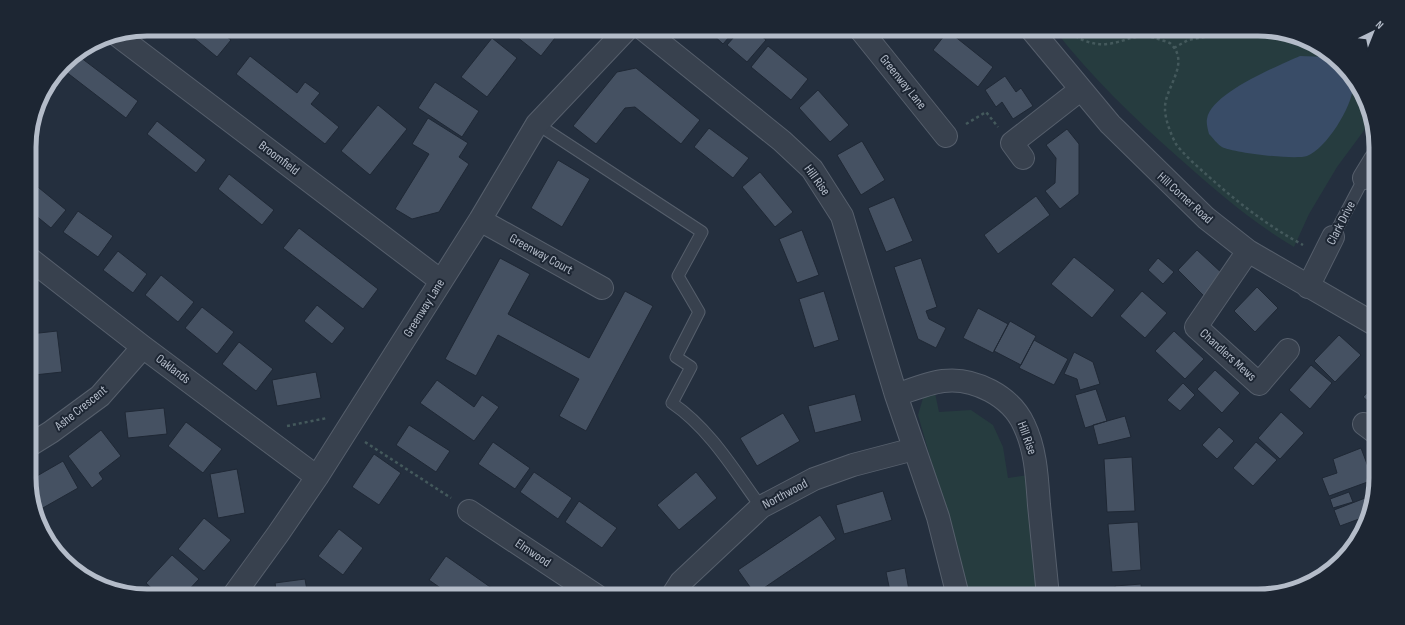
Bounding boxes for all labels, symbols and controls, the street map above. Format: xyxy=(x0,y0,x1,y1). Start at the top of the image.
north arrow xyxy=(1353,12,1393,52)
text: N xyxy=(1373,18,1386,32)
street label: Greenway Lane xyxy=(876,51,930,113)
street label: Broomfield xyxy=(255,137,303,179)
street label: Hill Rise xyxy=(800,161,834,199)
street label: Hill Corner Road xyxy=(1154,169,1216,227)
street label: Clark Drive xyxy=(1323,198,1359,248)
street label: Greenway Court xyxy=(506,230,576,278)
street label: Greenway Lane xyxy=(400,276,448,340)
street label: Chandlers Mews xyxy=(1196,325,1260,385)
street label: Oaklands xyxy=(152,351,194,387)
street label: Ashe Crescent xyxy=(51,382,110,435)
street label: Hill Rise xyxy=(1014,419,1040,457)
street label: Northwood xyxy=(760,475,810,513)
street label: Elmwood xyxy=(512,535,554,571)

